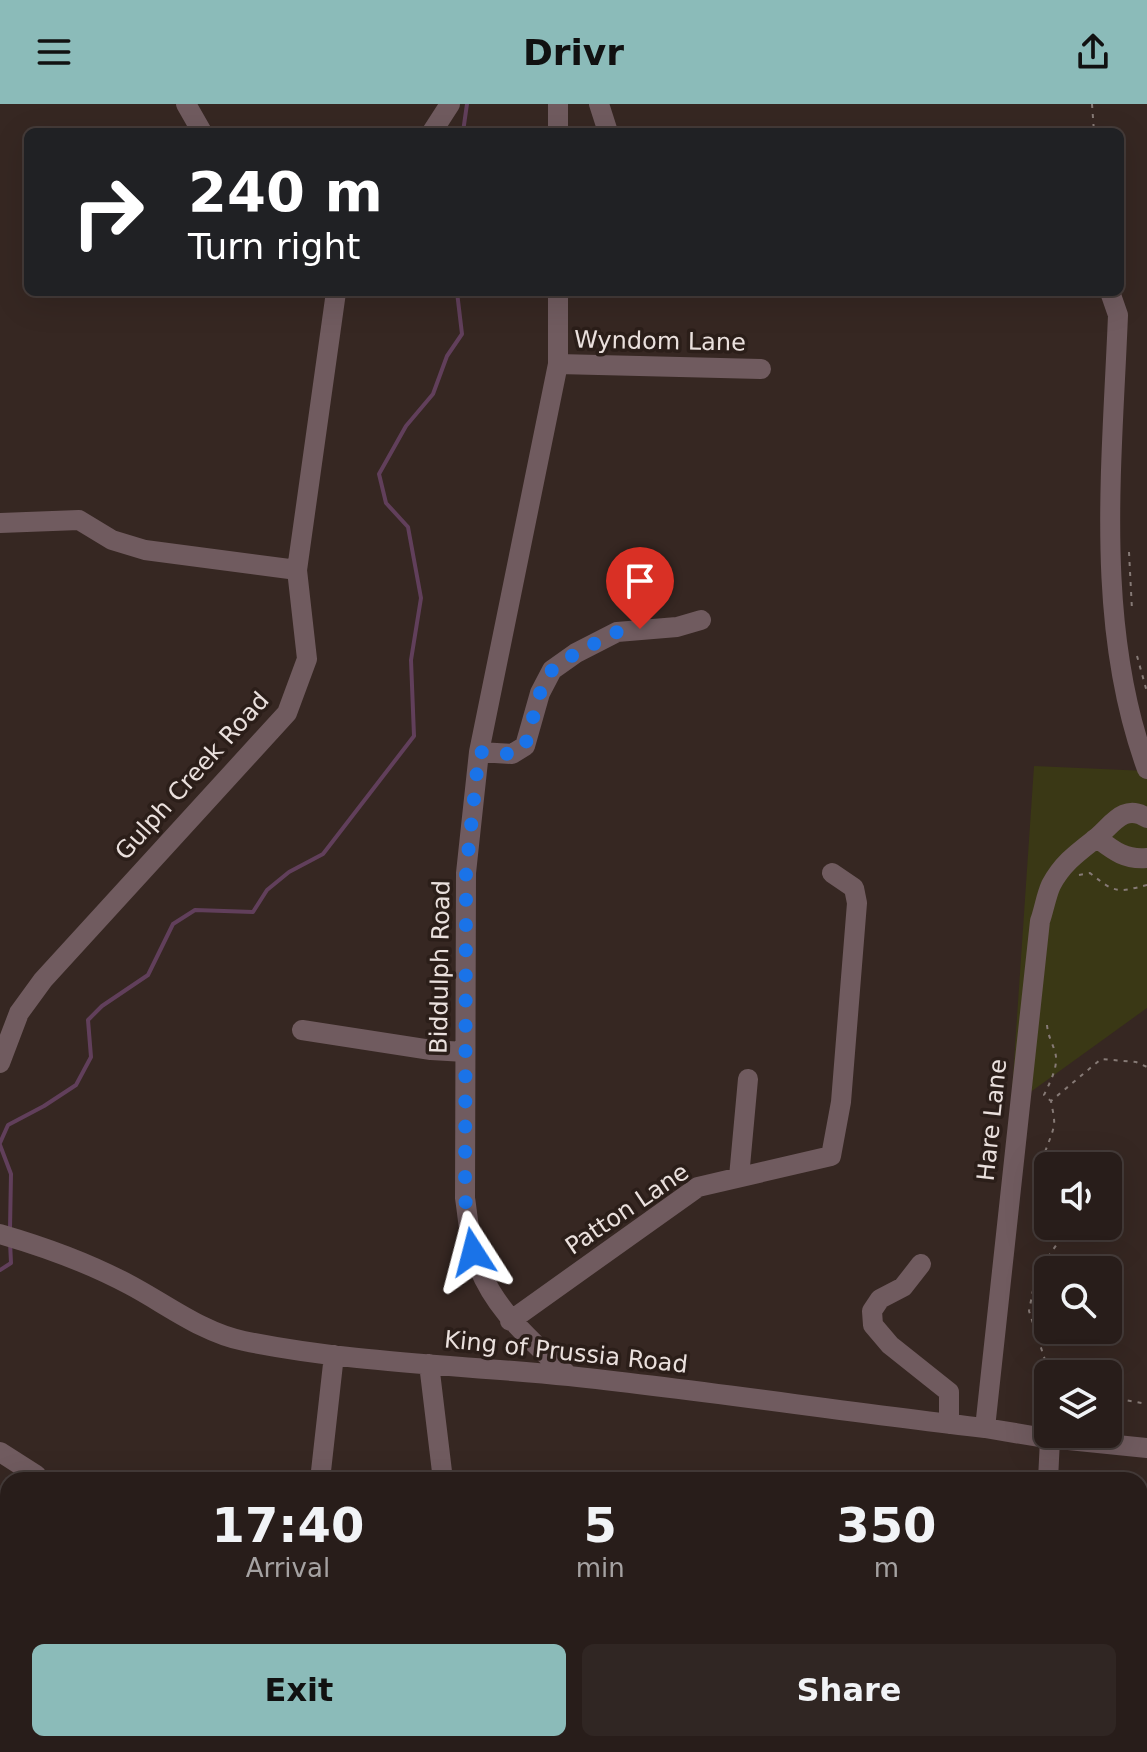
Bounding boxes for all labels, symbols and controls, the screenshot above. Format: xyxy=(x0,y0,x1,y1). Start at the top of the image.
icon: menu xyxy=(32,30,76,74)
icon: share xyxy=(1071,30,1115,74)
text: Drivr xyxy=(523,32,624,73)
text: 240 m xyxy=(188,159,383,224)
icon: right xyxy=(56,160,160,264)
text: Turn right xyxy=(188,226,360,267)
street label: Wyndom Lane xyxy=(574,326,746,356)
pin xyxy=(606,547,674,629)
icon: arrive xyxy=(618,559,662,603)
street label: Gulph Creek Road xyxy=(109,686,275,866)
street label: Biddulph Road xyxy=(424,880,456,1054)
street label: Hare Lane xyxy=(972,1058,1012,1182)
map controls xyxy=(1034,1152,1122,1448)
button: sound xyxy=(1034,1152,1122,1240)
street label: Patton Lane xyxy=(560,1158,694,1260)
position arrow xyxy=(431,1210,515,1294)
button: search xyxy=(1034,1256,1122,1344)
street label: King of Prussia Road xyxy=(443,1325,689,1379)
button: layers xyxy=(1034,1360,1122,1448)
text: 17:40 xyxy=(211,1497,364,1553)
text: 5 xyxy=(584,1497,617,1553)
text: 350 xyxy=(836,1497,936,1553)
text: Arrival xyxy=(246,1553,330,1583)
text: min xyxy=(576,1553,625,1583)
text: m xyxy=(874,1553,899,1583)
button: Exit xyxy=(32,1644,566,1736)
button: Share xyxy=(582,1644,1116,1736)

